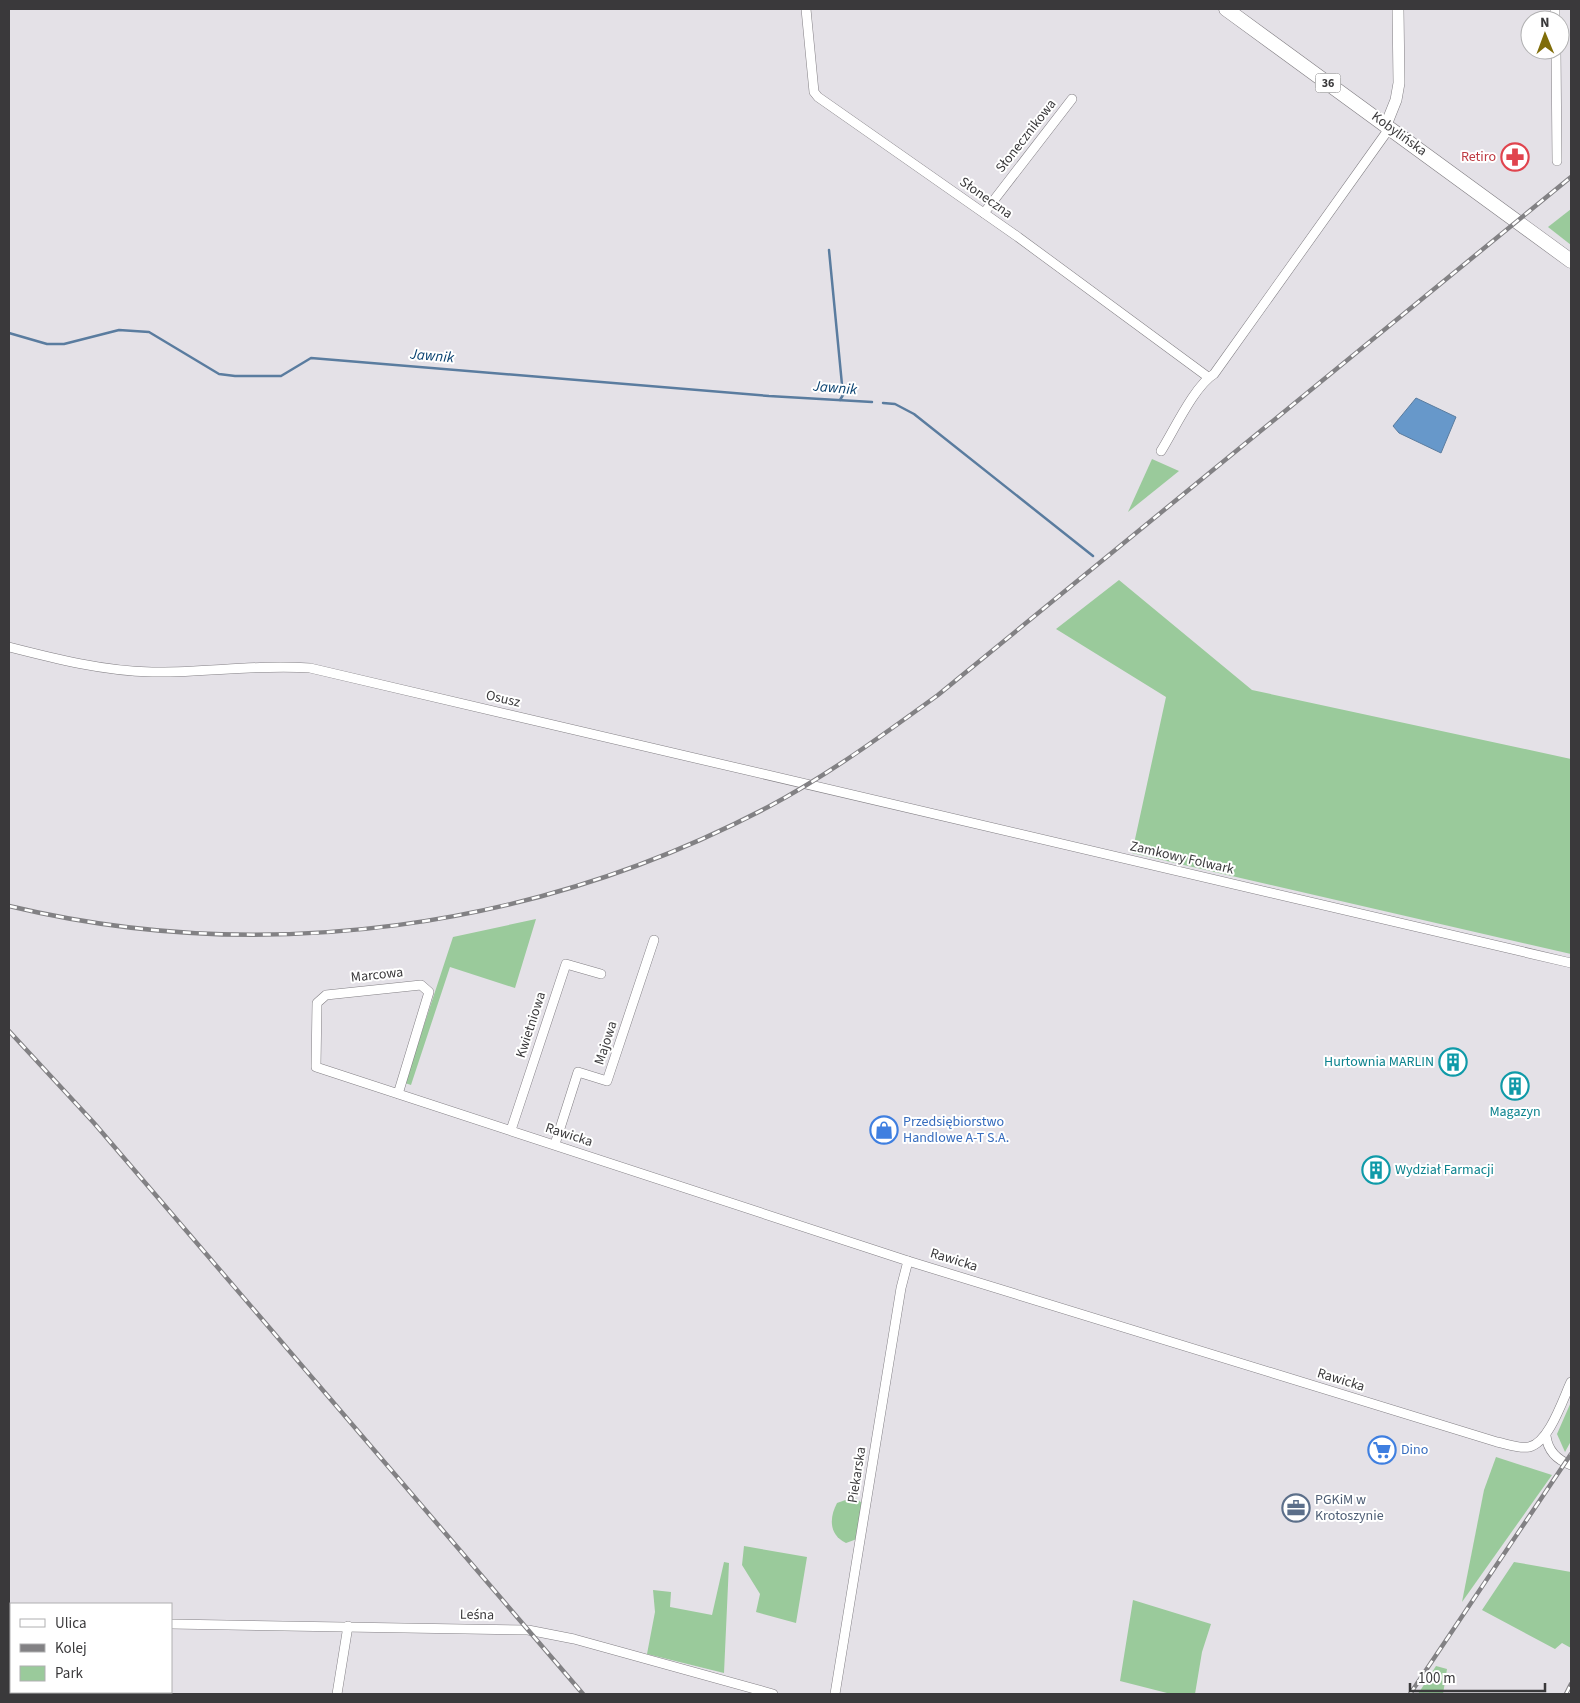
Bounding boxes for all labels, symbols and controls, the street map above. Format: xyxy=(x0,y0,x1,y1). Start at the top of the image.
north arrow xyxy=(1520,10,1570,60)
text: N xyxy=(1540,13,1550,33)
road number: 36 xyxy=(1316,74,1340,92)
street label: Słonecznikowa xyxy=(991,95,1061,177)
street label: Kobylińska xyxy=(1367,107,1431,161)
pharmacy icon: Retiro xyxy=(1500,142,1530,172)
place label: Retiro xyxy=(1461,147,1496,167)
street label: Słoneczna xyxy=(955,172,1017,224)
water label: Jawnik xyxy=(408,344,456,368)
water label: Jawnik xyxy=(811,376,859,400)
street label: Osusz xyxy=(484,685,522,713)
street label: Zamkowy Folwark xyxy=(1128,836,1236,880)
street label: Marcowa xyxy=(350,962,404,988)
street label: Kwietniowa xyxy=(511,989,551,1061)
street label: Majowa xyxy=(590,1018,622,1068)
building icon: Hurtownia MARLIN xyxy=(1438,1047,1468,1077)
place label: Hurtownia MARLIN xyxy=(1324,1052,1434,1072)
building icon: Magazyn xyxy=(1500,1071,1530,1101)
place label: Magazyn xyxy=(1489,1102,1541,1122)
place label: Przedsiębiorstwo Handlowe A-T S.A. xyxy=(903,1112,1009,1148)
shop icon: Przedsiębiorstwo Handlowe A-T S.A. xyxy=(869,1115,899,1145)
street label: Rawicka xyxy=(543,1118,595,1152)
building icon: Wydział Farmacji xyxy=(1361,1155,1391,1185)
place label: Wydział Farmacji xyxy=(1395,1160,1494,1180)
street label: Rawicka xyxy=(928,1243,980,1277)
street label: Rawicka xyxy=(1315,1363,1367,1397)
supermarket icon: Dino xyxy=(1367,1435,1397,1465)
place label: Dino xyxy=(1401,1440,1428,1460)
street label: Piekarska xyxy=(843,1445,871,1505)
place label: PGKiM w Krotoszynie xyxy=(1315,1490,1384,1526)
office icon: PGKiM w Krotoszynie xyxy=(1281,1493,1311,1523)
legend xyxy=(10,1603,172,1693)
street label: Leśna xyxy=(460,1605,494,1625)
text: Ulica xyxy=(55,1613,86,1634)
text: Kolej xyxy=(55,1638,87,1659)
scale bar xyxy=(1410,1660,1545,1692)
text: Park xyxy=(55,1663,84,1684)
text: 100 m xyxy=(1418,1668,1456,1689)

